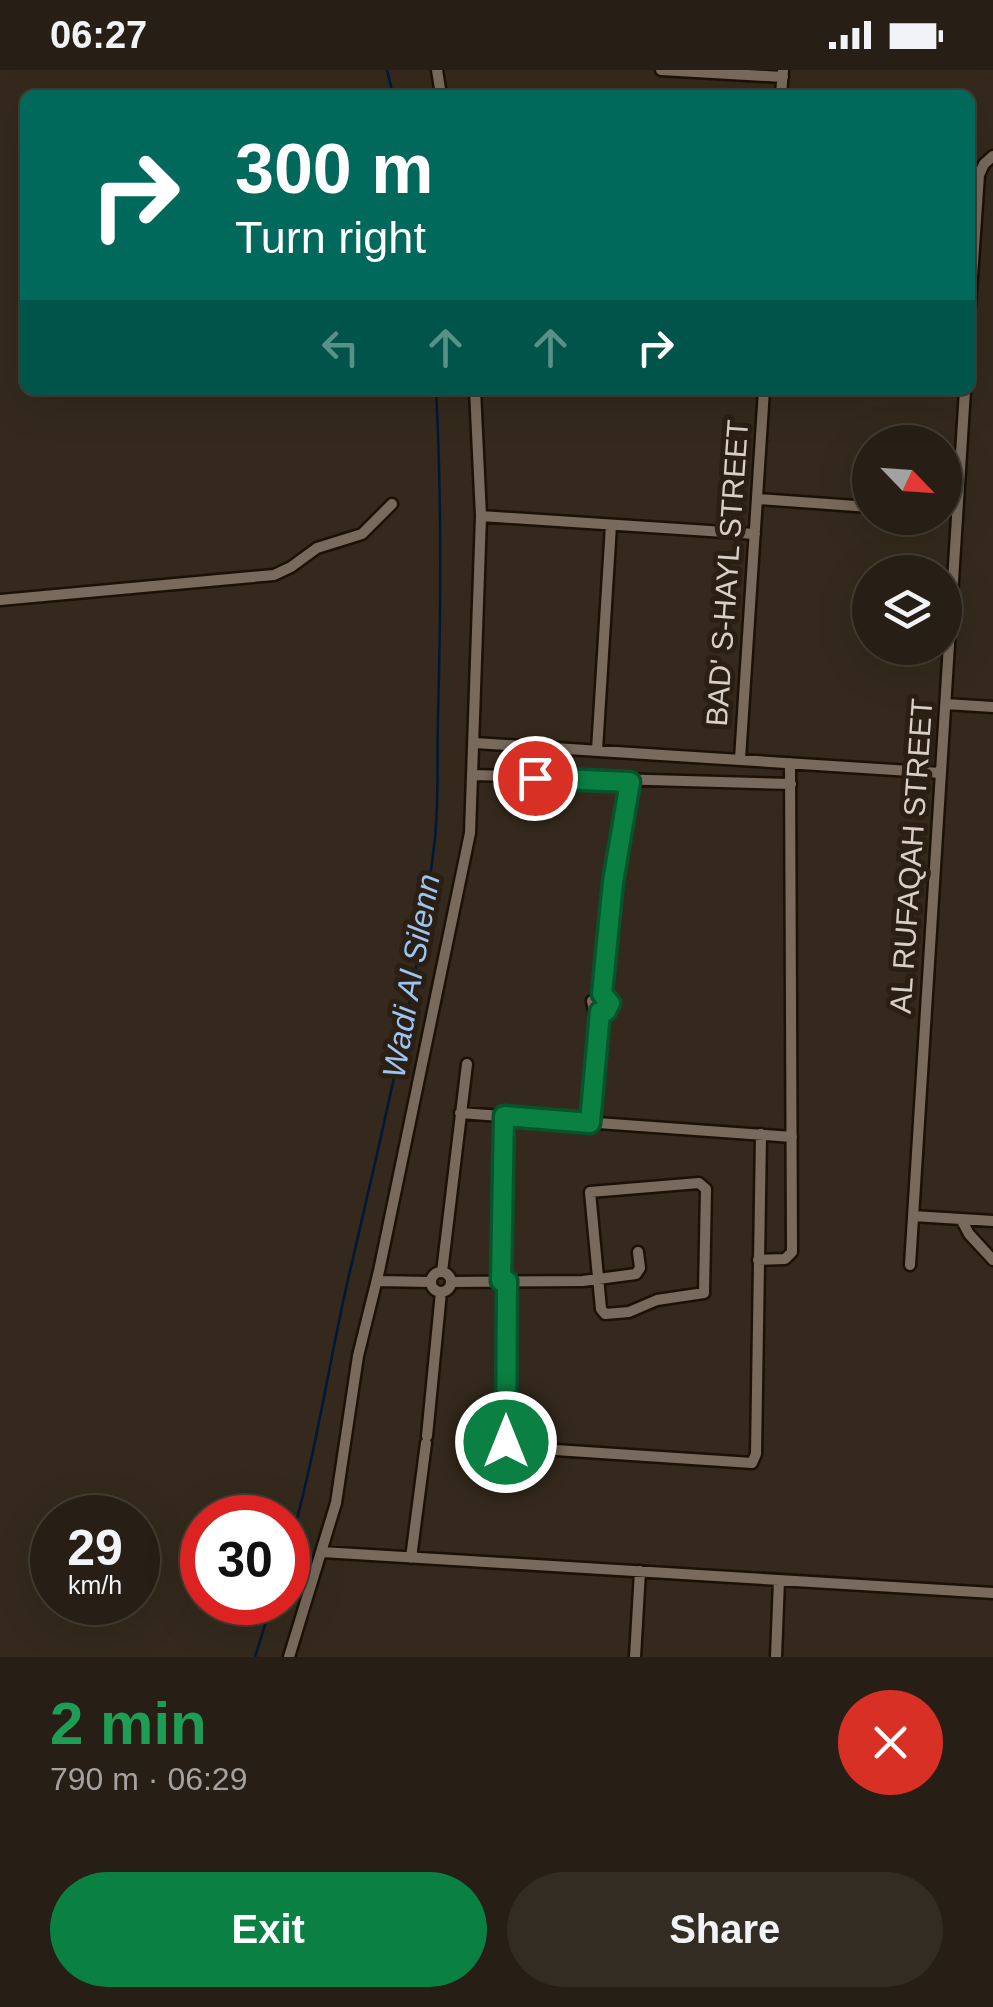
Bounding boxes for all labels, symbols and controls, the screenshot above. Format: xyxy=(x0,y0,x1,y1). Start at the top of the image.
text: 06:27 xyxy=(50,14,147,56)
icon: right xyxy=(70,130,200,260)
text: 300 m xyxy=(235,130,433,208)
text: Turn right xyxy=(235,212,426,263)
icon: left xyxy=(313,320,368,375)
icon: ahead xyxy=(418,320,473,375)
icon: ahead xyxy=(523,320,578,375)
icon: right xyxy=(628,320,683,375)
street label: BAD' S-HAYL STREET xyxy=(700,418,754,728)
north arrow xyxy=(852,425,962,535)
map controls xyxy=(852,425,962,665)
button: layers xyxy=(852,555,962,665)
street label: AL RUFAQAH STREET xyxy=(884,697,938,1015)
pin xyxy=(493,736,578,821)
icon: arrive xyxy=(508,751,563,806)
water label: Wadi Al Silenn xyxy=(375,871,447,1081)
position arrow xyxy=(454,1390,558,1494)
speed limit sign: 30 xyxy=(180,1495,310,1625)
text: 29 xyxy=(67,1520,123,1576)
text: km/h xyxy=(68,1571,122,1599)
text: 2 min xyxy=(50,1690,207,1757)
button: close xyxy=(838,1690,943,1795)
text: 790 m · 06:29 xyxy=(50,1761,247,1797)
button: Exit xyxy=(50,1872,487,1987)
button: Share xyxy=(507,1872,943,1987)

